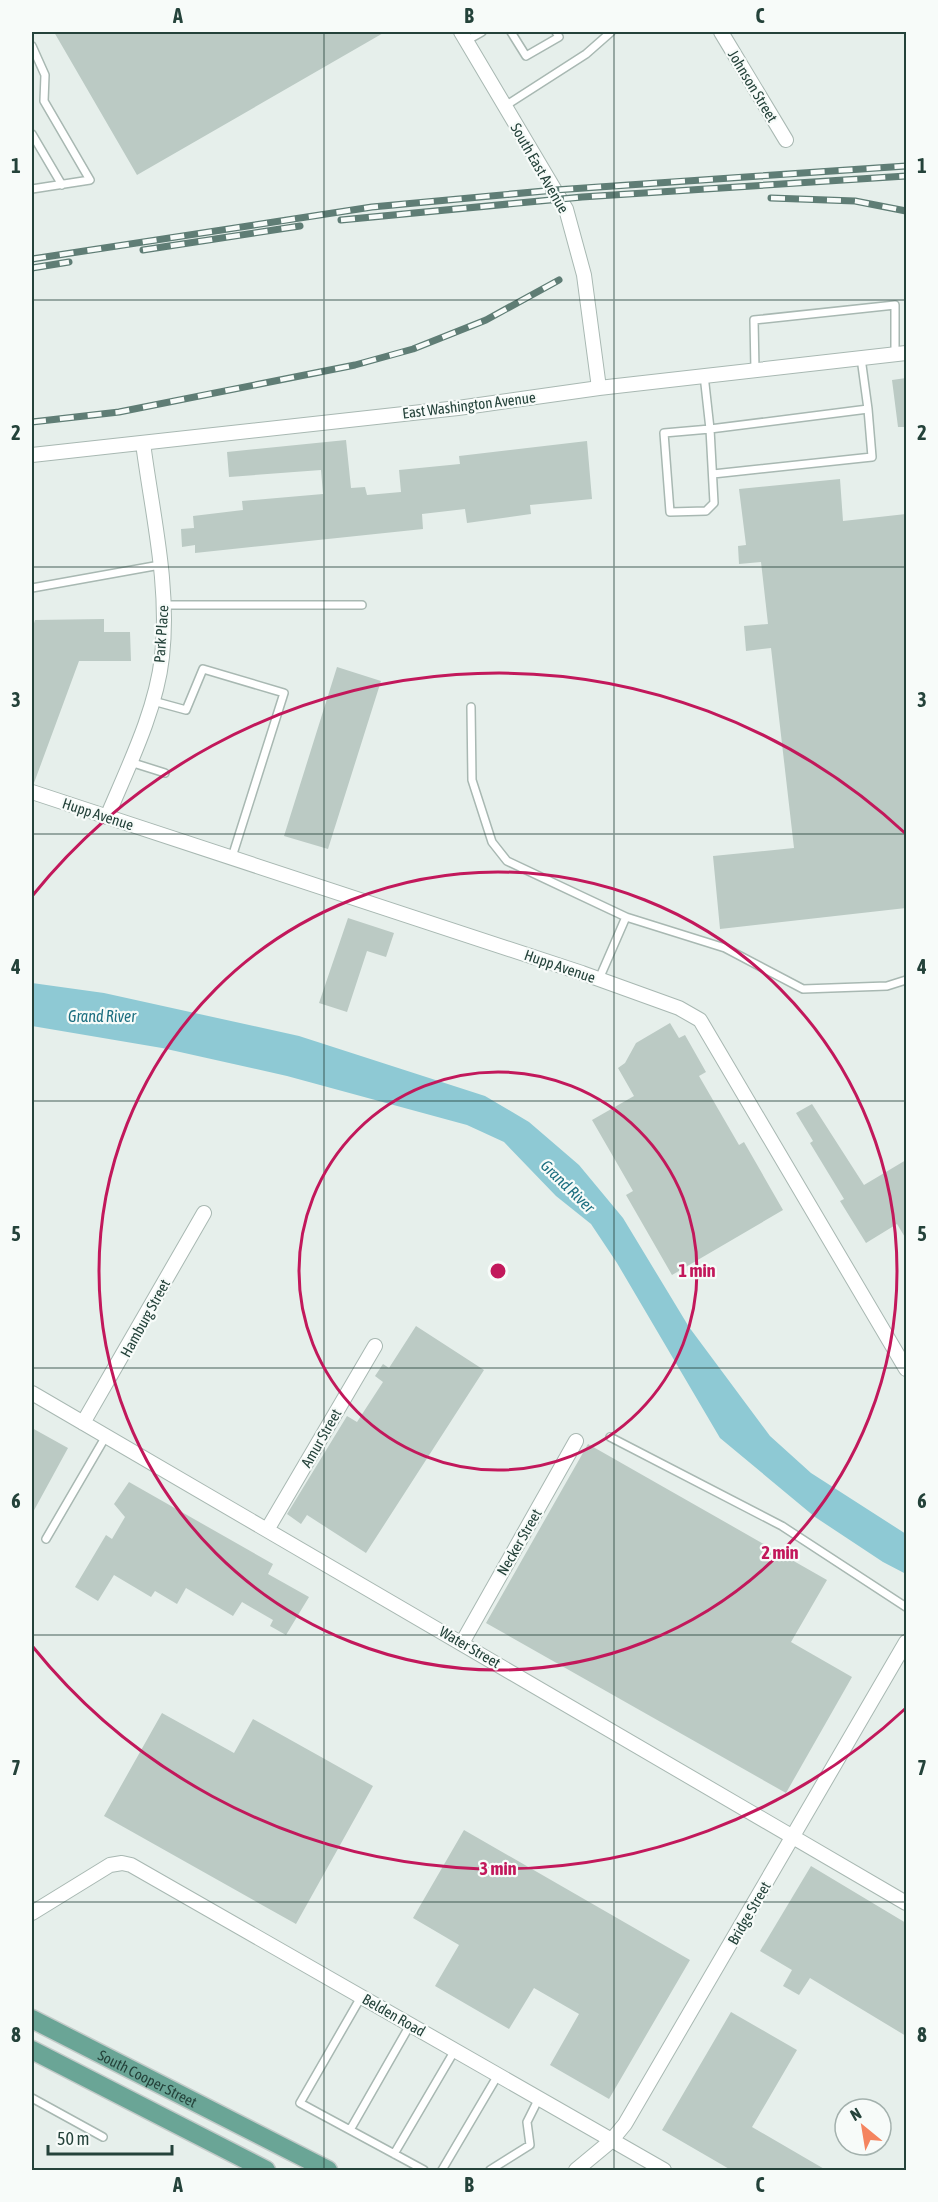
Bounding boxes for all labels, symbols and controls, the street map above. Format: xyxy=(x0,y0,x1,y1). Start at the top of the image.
text: A xyxy=(172,4,183,27)
text: B xyxy=(464,4,474,27)
text: C xyxy=(756,4,765,27)
street label: Johnson Street xyxy=(725,47,781,125)
street label: South East Avenue xyxy=(507,120,573,216)
text: 1 xyxy=(11,154,21,177)
text: 1 xyxy=(917,154,927,177)
street label: East Washington Avenue xyxy=(401,388,537,422)
text: 2 xyxy=(11,421,21,444)
text: 2 xyxy=(917,421,927,444)
street label: Park Place xyxy=(151,604,172,663)
text: 3 xyxy=(11,688,21,711)
text: 3 xyxy=(917,688,927,711)
street label: Hupp Avenue xyxy=(60,795,136,834)
street label: Hupp Avenue xyxy=(522,946,598,986)
text: 4 xyxy=(10,955,21,978)
text: 4 xyxy=(916,955,927,978)
water label: Grand River xyxy=(68,1007,137,1025)
water label: Grand River xyxy=(537,1156,600,1217)
text: 5 xyxy=(11,1222,21,1245)
text: 5 xyxy=(917,1222,927,1245)
text: 1 min xyxy=(679,1260,716,1281)
centre of rings xyxy=(488,1261,508,1281)
street label: Hamburg Street xyxy=(117,1276,173,1360)
street label: Amur Street xyxy=(297,1406,345,1470)
text: 6 xyxy=(11,1489,21,1512)
text: 6 xyxy=(917,1489,927,1512)
street label: Necker Street xyxy=(493,1506,545,1578)
text: 2 min xyxy=(762,1542,799,1563)
street label: Water Street xyxy=(436,1623,504,1671)
text: 7 xyxy=(11,1756,21,1779)
text: 7 xyxy=(917,1756,927,1779)
text: 3 min xyxy=(480,1858,517,1879)
street label: Bridge Street xyxy=(724,1878,774,1948)
street label: Belden Road xyxy=(360,1990,428,2040)
text: 8 xyxy=(11,2023,21,2046)
text: 8 xyxy=(917,2023,927,2046)
street label: South Cooper Street xyxy=(96,2046,200,2110)
north arrow xyxy=(833,2097,893,2157)
text: N xyxy=(847,2104,864,2124)
scale bar xyxy=(48,2118,172,2156)
text: 50 m xyxy=(57,2128,89,2149)
text: A xyxy=(172,2173,183,2196)
text: B xyxy=(464,2173,474,2196)
text: C xyxy=(756,2173,765,2196)

